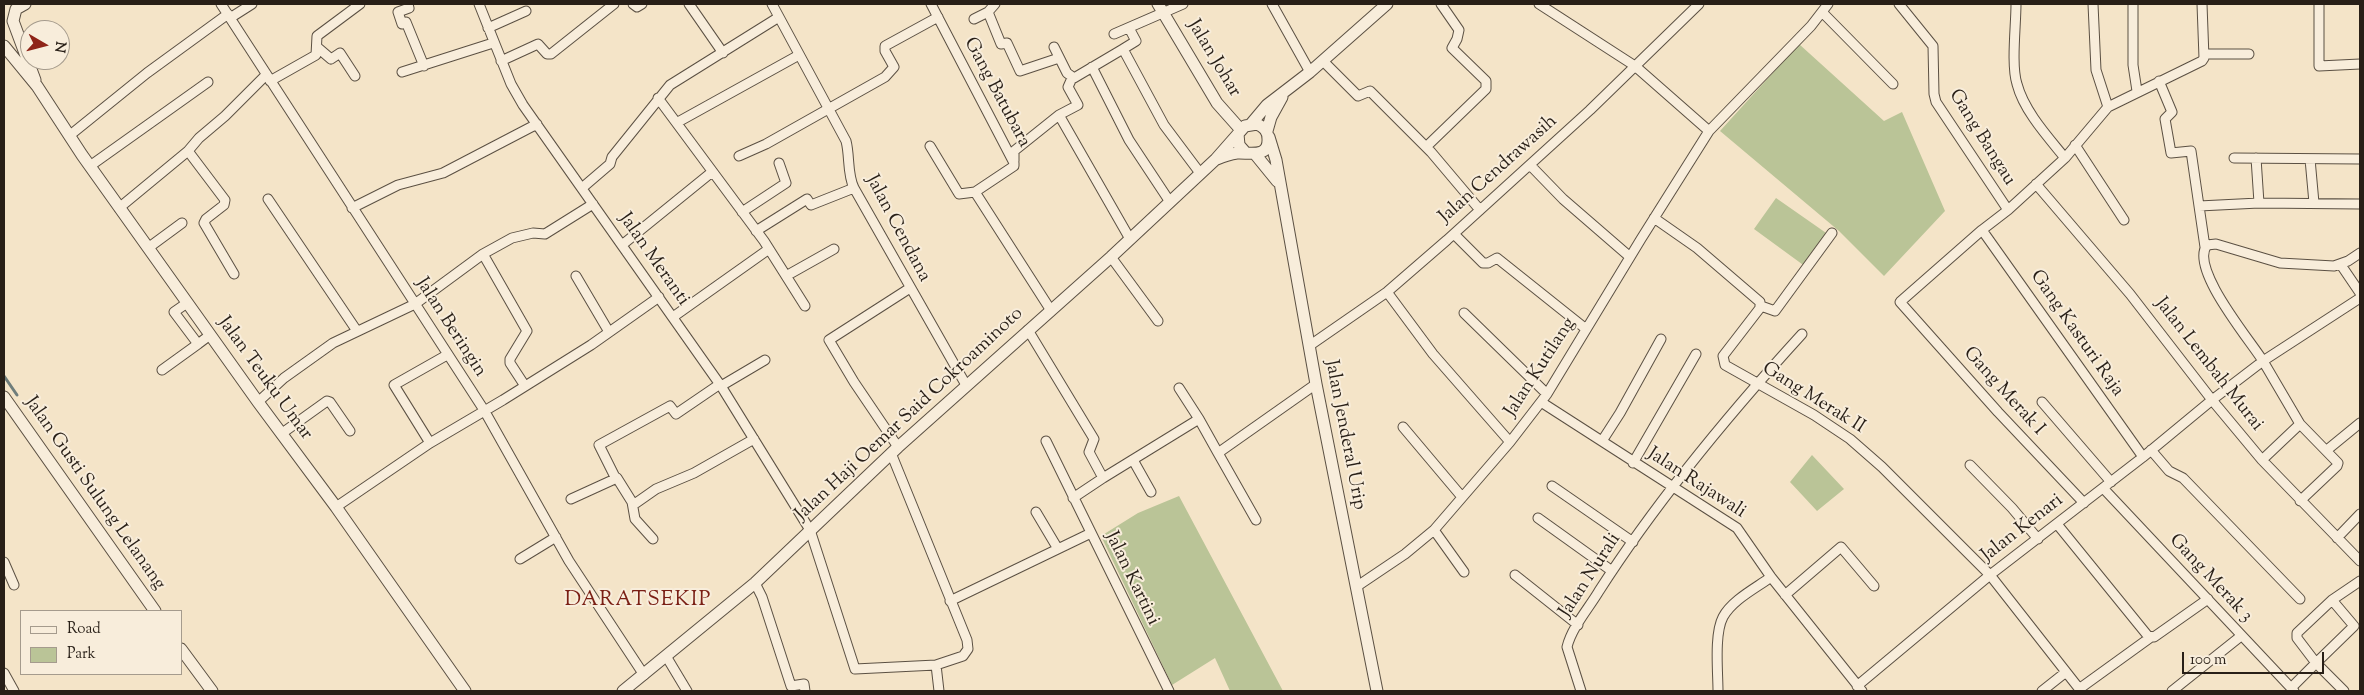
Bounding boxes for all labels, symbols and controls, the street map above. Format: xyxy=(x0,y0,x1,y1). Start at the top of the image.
street label: Jalan Johar xyxy=(1181,16,1245,102)
north arrow xyxy=(20,20,70,70)
street label: Gang Batubara xyxy=(957,34,1035,152)
text: N xyxy=(48,40,70,54)
street label: Gang Bangau xyxy=(1942,86,2020,190)
street label: Jalan Cendrawasih xyxy=(1435,111,1563,229)
street label: Jalan Cendana xyxy=(859,172,935,286)
street label: Jalan Meranti xyxy=(613,209,693,311)
street label: Gang Kasturi Raja xyxy=(2024,266,2128,402)
street label: Jalan Beringin xyxy=(409,274,491,382)
street label: Jalan Lembah Murai xyxy=(2149,294,2267,436)
street label: Jalan Haji Oemar Said Cokroaminoto xyxy=(791,303,1029,527)
street label: Jalan Teuku Umar xyxy=(212,313,316,445)
street label: Jalan Kutilang xyxy=(1500,314,1582,422)
street label: Gang Merak I xyxy=(1957,343,2049,441)
street label: Jalan Jenderal Urip xyxy=(1318,358,1370,512)
street label: Gang Merak II xyxy=(1757,358,1869,440)
street label: Jalan Gusti Sulung Lelanang xyxy=(18,393,170,595)
street label: Jalan Rajawali xyxy=(1642,444,1750,524)
street label: Jalan Kenari xyxy=(1978,490,2068,568)
street label: Jalan Kartini xyxy=(1099,528,1163,630)
street label: Jalan Nurali xyxy=(1555,529,1627,623)
street label: Gang Merak 3 xyxy=(2163,530,2257,628)
district label: DARATSEKIP xyxy=(563,588,713,614)
legend xyxy=(20,610,182,675)
text: Road xyxy=(67,619,101,640)
scale bar xyxy=(2184,642,2326,674)
text: Park xyxy=(67,644,96,665)
text: 100 m xyxy=(2190,650,2226,671)

